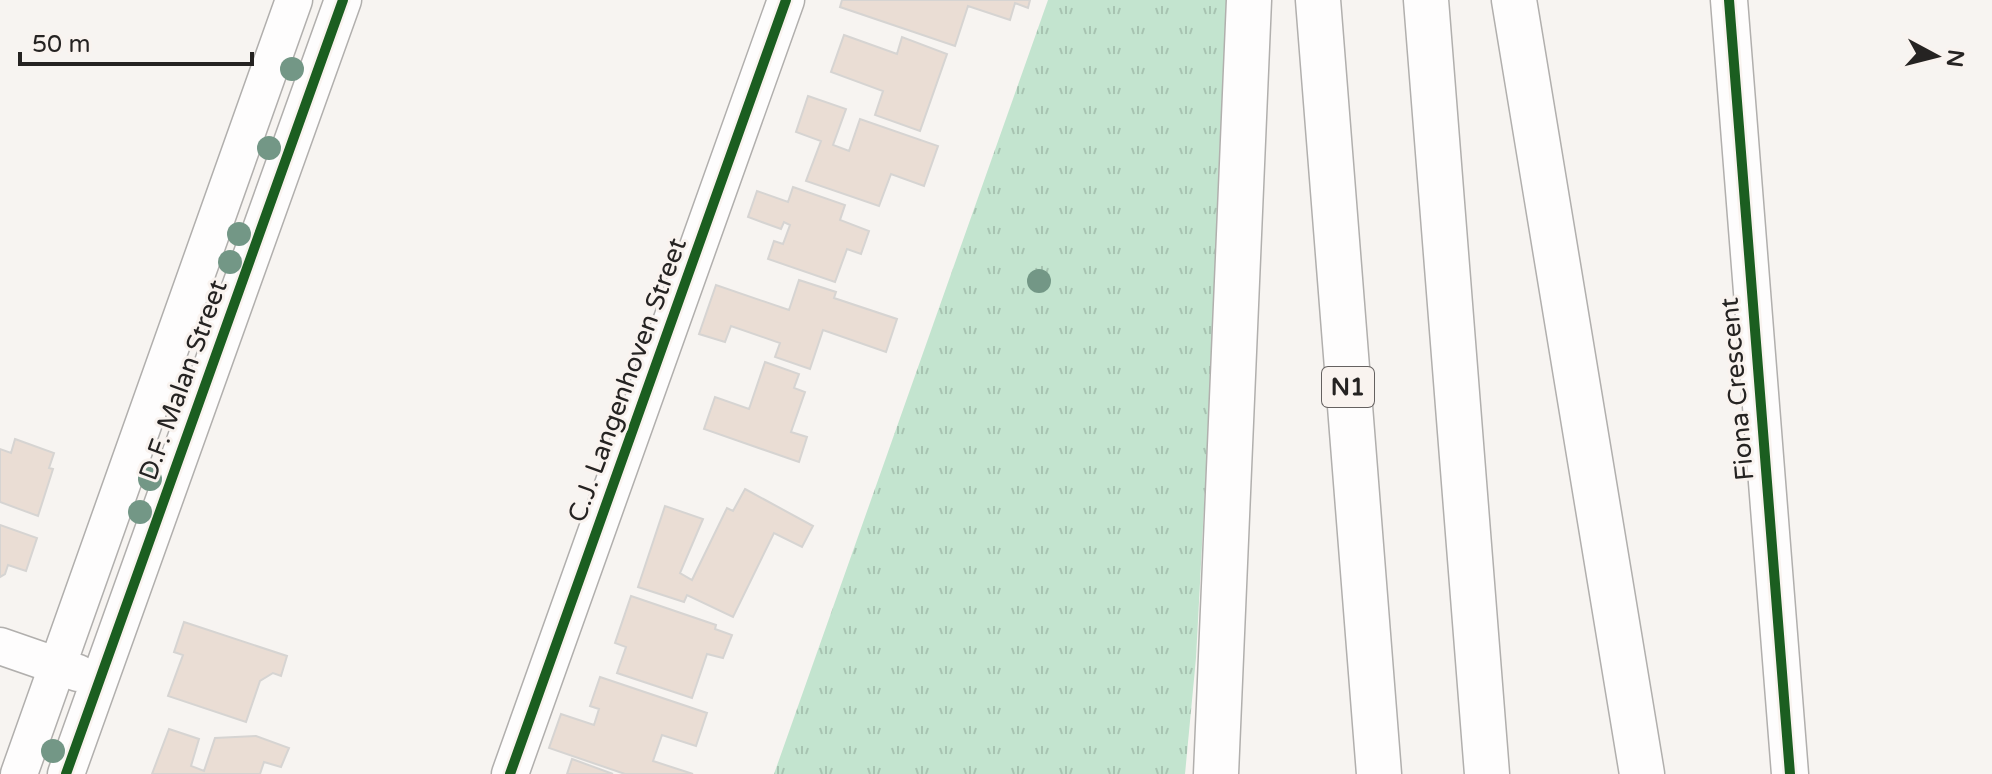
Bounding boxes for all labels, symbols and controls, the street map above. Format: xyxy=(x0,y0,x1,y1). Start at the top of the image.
scale bar xyxy=(20,16,252,66)
north arrow xyxy=(1896,16,1976,96)
text: 50 m xyxy=(32,30,90,59)
text: N xyxy=(1941,48,1969,69)
street label: C.J. Langenhoven Street xyxy=(561,234,693,526)
street label: D.F. Malan Street xyxy=(132,276,234,484)
street label: Fiona Crescent xyxy=(1714,296,1760,482)
road number: N1 xyxy=(1322,367,1374,407)

